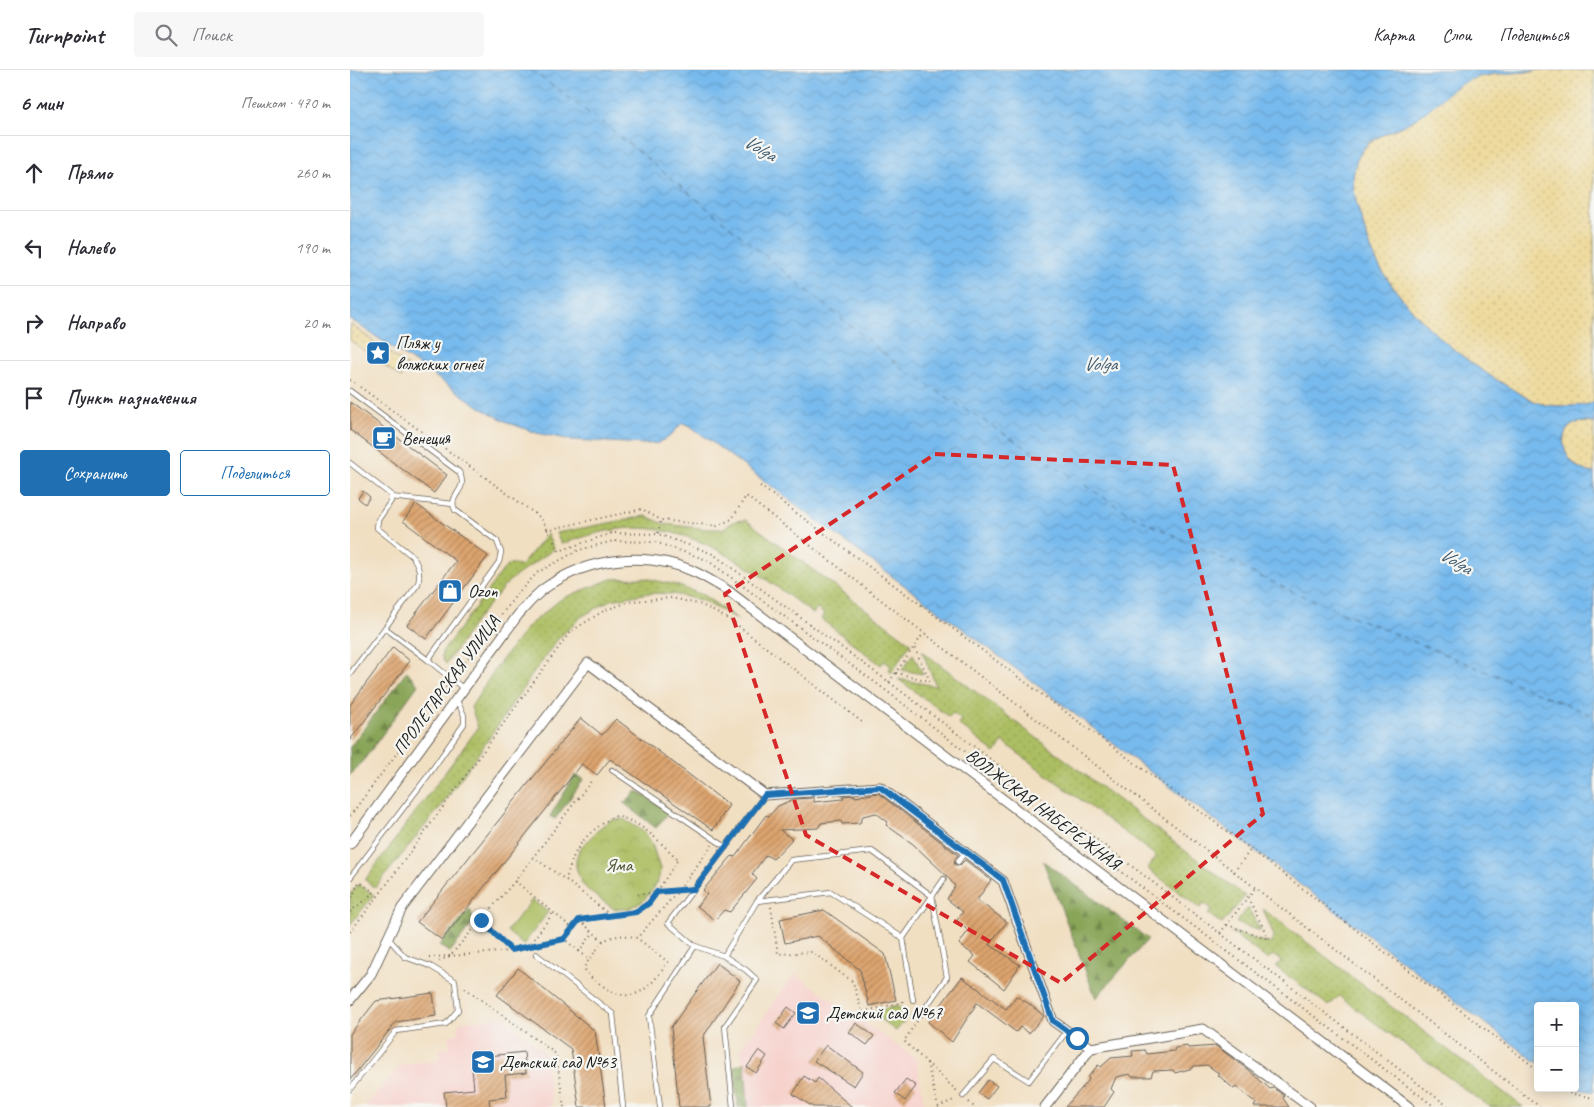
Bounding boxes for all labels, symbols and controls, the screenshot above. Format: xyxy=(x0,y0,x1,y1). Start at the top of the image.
search box xyxy=(134,12,484,57)
text: Turnpoint xyxy=(25,20,104,50)
icon: search xyxy=(152,21,180,49)
text: Поиск xyxy=(192,23,232,47)
text: Карта xyxy=(1373,24,1414,46)
text: Слои xyxy=(1442,24,1471,46)
text: Поделиться xyxy=(1499,24,1569,46)
text: 6 мин xyxy=(20,90,63,116)
text: Пешком · 470 m xyxy=(241,93,330,113)
water label: Volga xyxy=(740,129,782,168)
icon: ahead xyxy=(20,159,48,187)
text: Прямо xyxy=(67,161,112,185)
text: 260 m xyxy=(296,163,330,183)
icon: left xyxy=(20,234,48,262)
text: Налево xyxy=(67,236,115,260)
text: 190 m xyxy=(296,238,330,258)
icon: right xyxy=(20,309,48,337)
text: Направо xyxy=(67,311,125,335)
text: 20 m xyxy=(303,313,330,333)
place label: Пляж у волжских огней xyxy=(396,332,485,375)
place icon: Пляж у волжских огней xyxy=(365,340,391,366)
water label: Volga xyxy=(1083,352,1119,376)
icon: arrive xyxy=(20,384,48,412)
text: Пункт назначения xyxy=(67,386,196,410)
cafe icon: Венеция xyxy=(371,425,397,451)
place label: Венеция xyxy=(402,427,452,449)
button: Сохранить xyxy=(20,450,170,496)
button: Поделиться xyxy=(180,450,330,496)
water label: Volga xyxy=(1436,542,1478,581)
shop icon: Ozon xyxy=(437,578,463,604)
place label: Ozon xyxy=(468,580,498,602)
street label: ПРОЛЕТАРСКАЯ УЛИЦА xyxy=(388,610,505,759)
street label: ВОЛЖСКАЯ НАБЕРЕЖНАЯ xyxy=(961,744,1127,876)
park label: Яма xyxy=(605,854,634,876)
route end xyxy=(470,909,493,932)
school or university icon: Детский сад №67 xyxy=(795,1000,821,1026)
place label: Детский сад №67 xyxy=(826,1002,943,1024)
map controls xyxy=(1534,1002,1579,1092)
button: + xyxy=(1534,1002,1579,1047)
route start xyxy=(1066,1027,1089,1050)
button: − xyxy=(1534,1047,1579,1092)
school or university icon: Детский сад №63 xyxy=(470,1049,496,1075)
place label: Детский сад №63 xyxy=(500,1051,618,1073)

